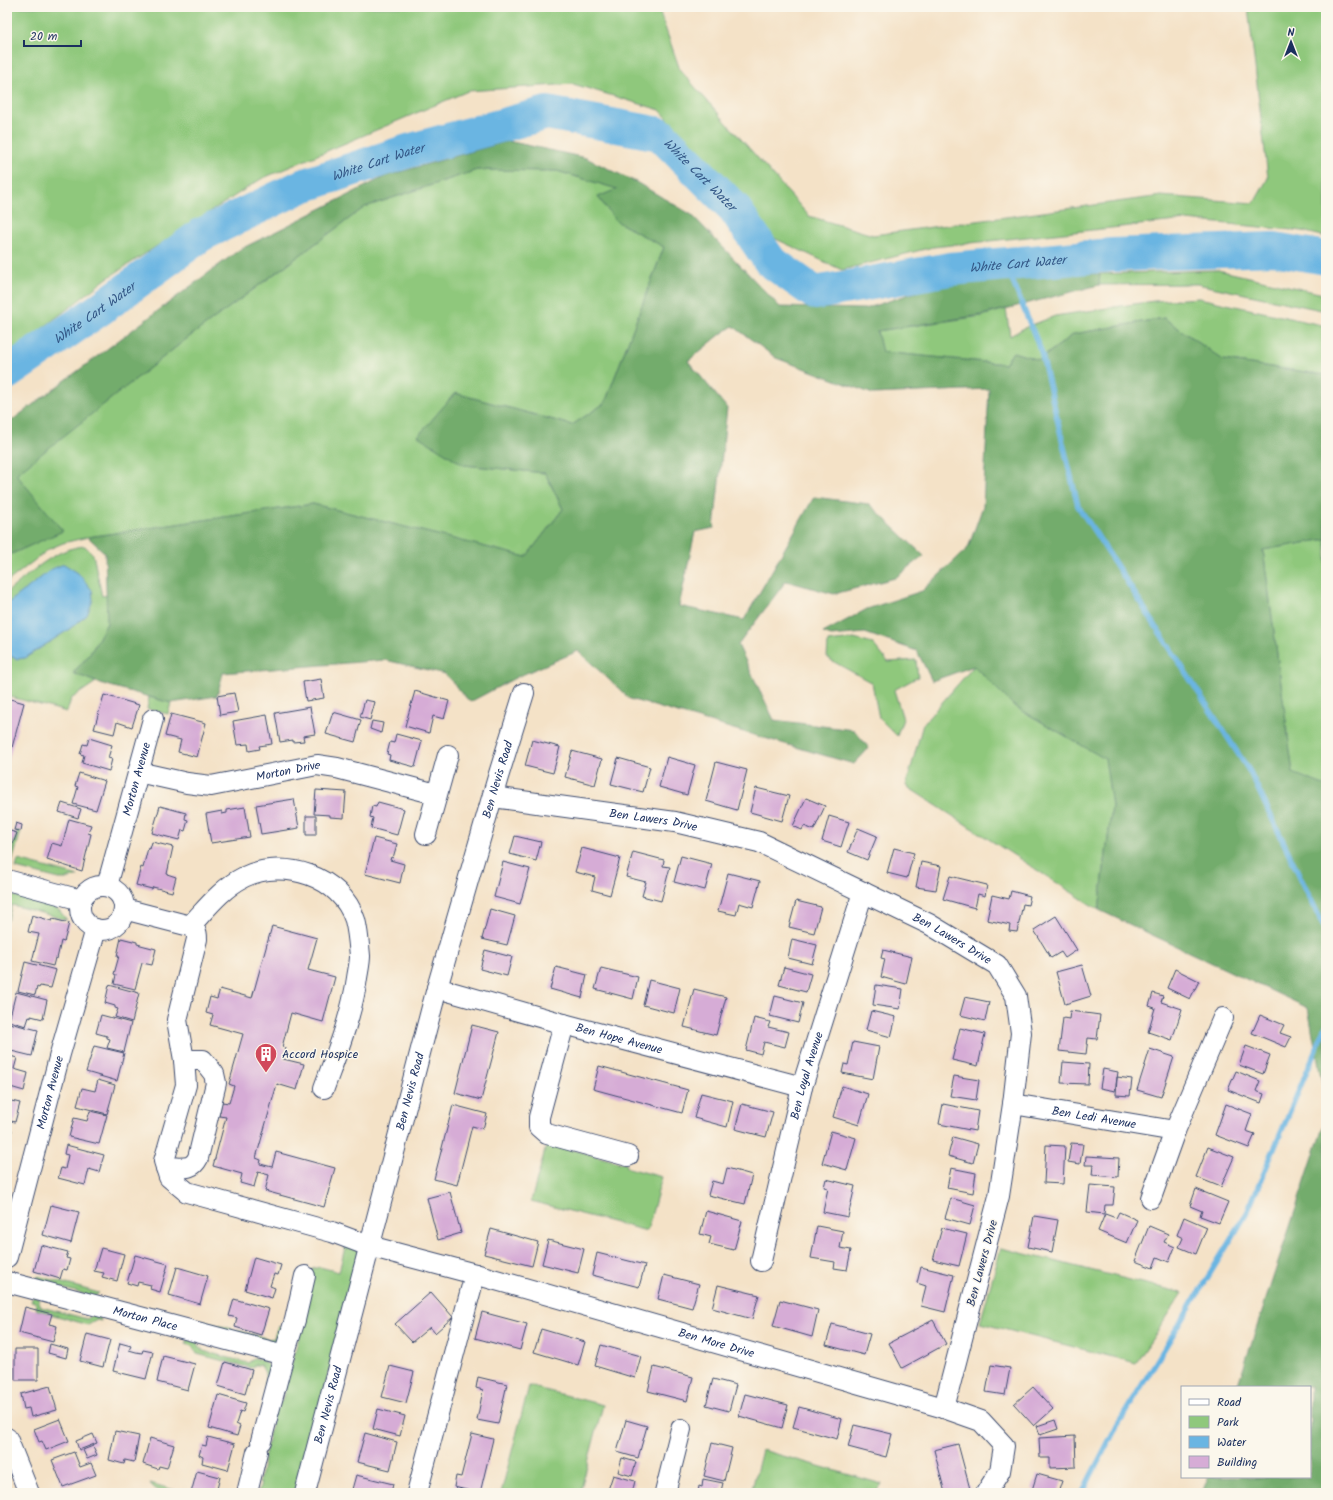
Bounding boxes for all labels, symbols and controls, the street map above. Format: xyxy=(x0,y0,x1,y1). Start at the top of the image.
scale bar xyxy=(24,22,81,48)
north arrow xyxy=(1271,22,1311,62)
text: N xyxy=(1288,24,1295,42)
text: 20 m xyxy=(30,27,58,46)
water label: White Cart Water xyxy=(658,134,743,219)
water label: White Cart Water xyxy=(329,137,429,188)
water label: White Cart Water xyxy=(969,250,1069,279)
water label: White Cart Water xyxy=(50,276,143,350)
street label: Ben Nevis Road xyxy=(478,738,519,821)
street label: Morton Avenue xyxy=(118,740,156,818)
street label: Morton Drive xyxy=(254,756,322,787)
street label: Ben Lawers Drive xyxy=(608,804,700,837)
street label: Ben Lawers Drive xyxy=(909,908,996,970)
street label: Ben Hope Avenue xyxy=(573,1018,665,1060)
street label: Ben Loyal Avenue xyxy=(786,1029,829,1122)
building icon: Accord Hospice xyxy=(253,1041,279,1074)
place label: Accord Hospice xyxy=(282,1045,359,1064)
street label: Ben Nevis Road xyxy=(391,1050,430,1133)
street label: Morton Avenue xyxy=(32,1053,69,1132)
street label: Ben Ledi Avenue xyxy=(1050,1102,1138,1134)
street label: Ben Lawers Drive xyxy=(962,1217,1003,1308)
street label: Morton Place xyxy=(111,1301,180,1337)
street label: Ben More Drive xyxy=(676,1324,757,1363)
street label: Ben Nevis Road xyxy=(309,1363,348,1446)
legend xyxy=(1181,1386,1311,1478)
text: Road xyxy=(1217,1393,1242,1412)
text: Park xyxy=(1217,1413,1239,1432)
text: Water xyxy=(1217,1433,1247,1452)
text: Building xyxy=(1217,1453,1257,1472)

